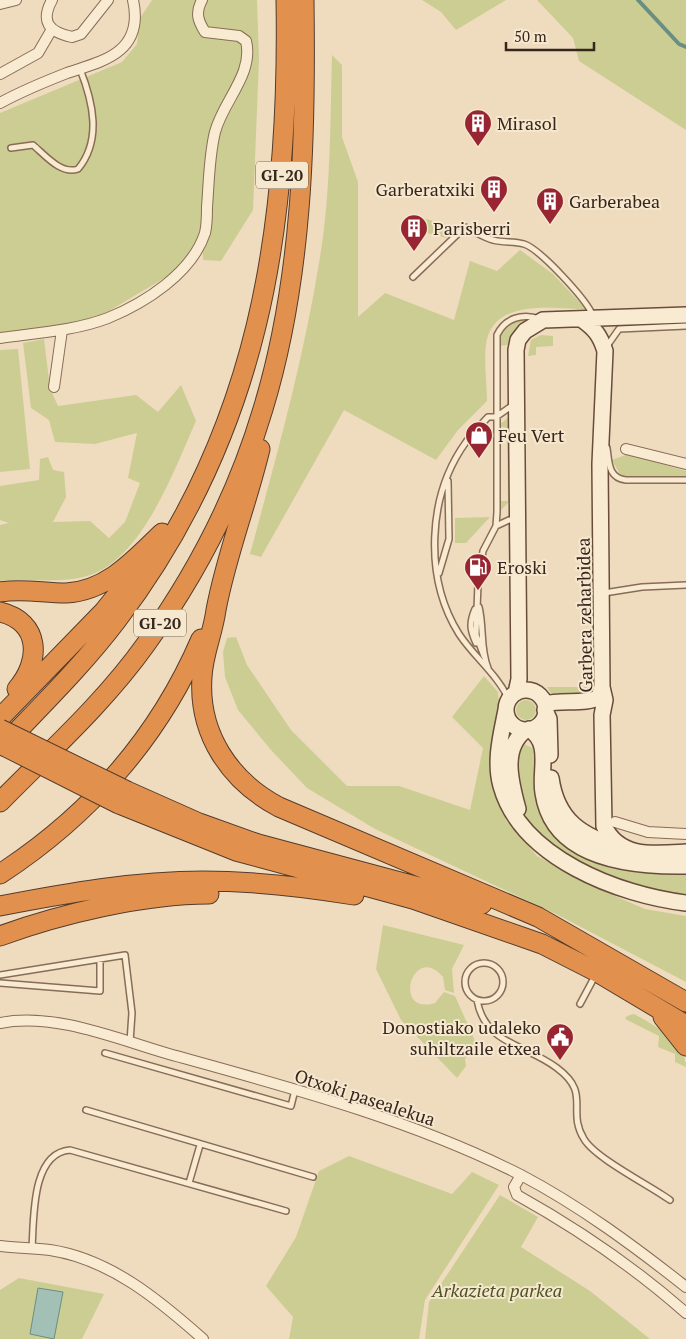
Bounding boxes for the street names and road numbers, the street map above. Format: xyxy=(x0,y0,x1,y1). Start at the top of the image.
road number: GI-20 xyxy=(256,162,308,188)
street label: Garbera zeharbidea xyxy=(571,537,597,693)
road number: GI-20 xyxy=(134,610,186,636)
street label: Otxoki pasealekua xyxy=(292,1063,438,1131)

